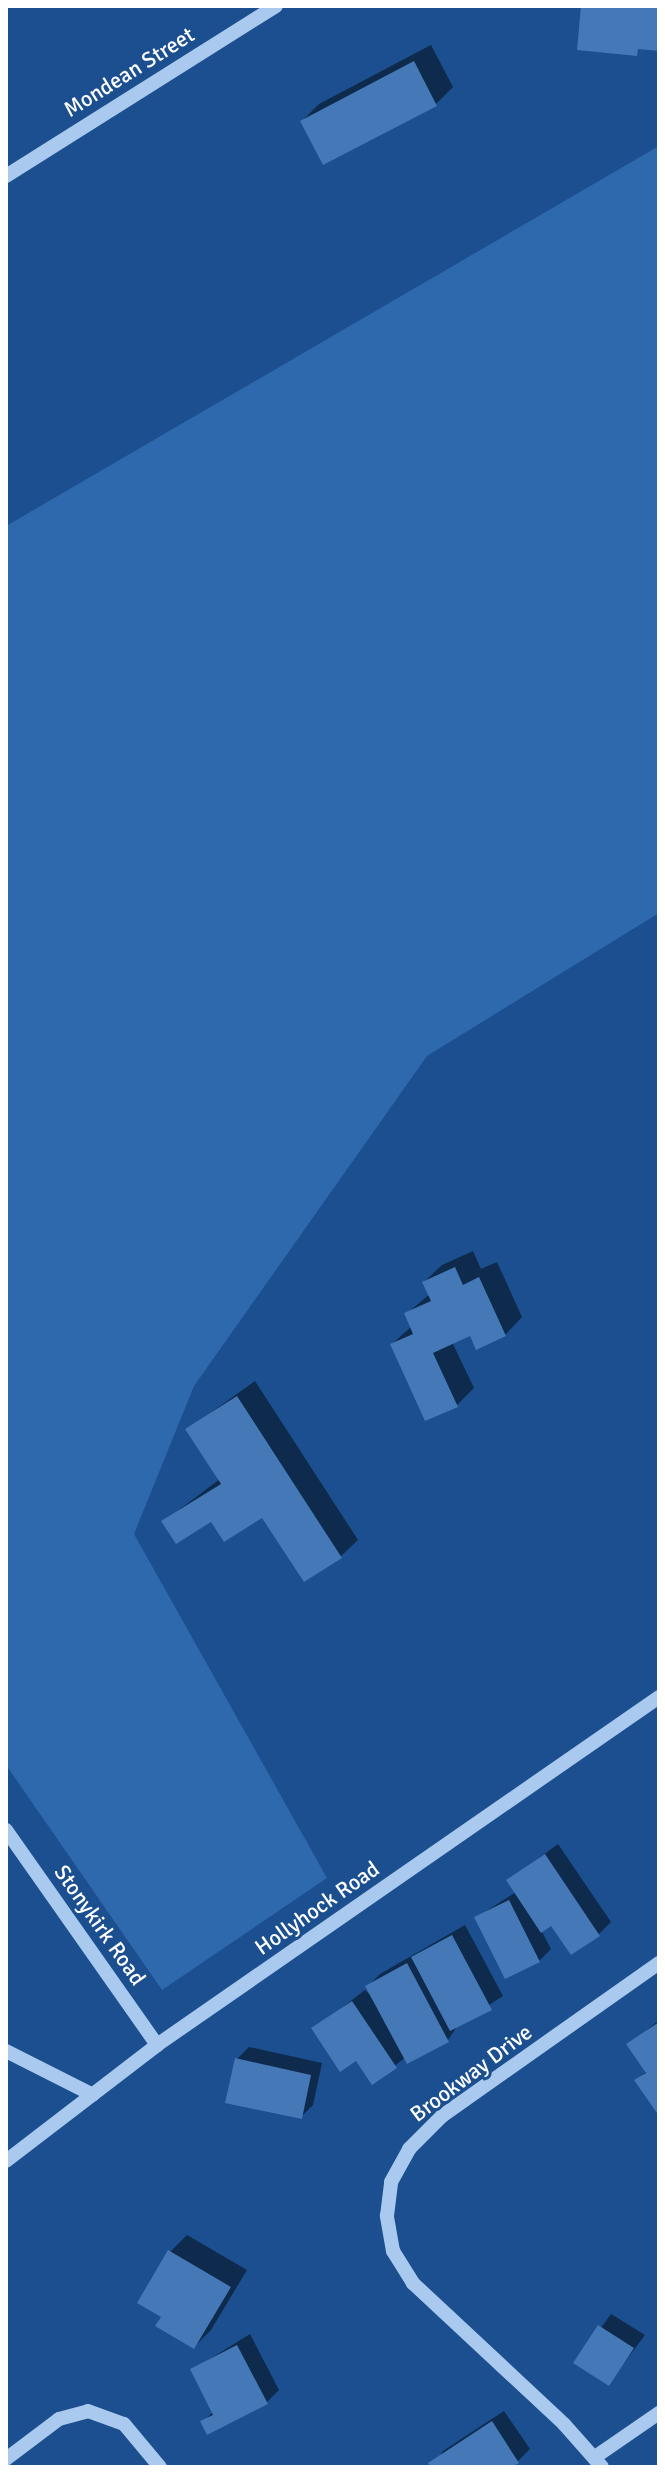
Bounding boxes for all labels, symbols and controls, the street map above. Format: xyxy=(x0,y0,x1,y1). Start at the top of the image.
street label: Mondean Street xyxy=(59,21,199,123)
street label: Hollyhock Road xyxy=(250,1855,384,1961)
street label: Stonykirk Road xyxy=(49,1860,151,1990)
street label: Brookway Drive xyxy=(405,2019,537,2127)

